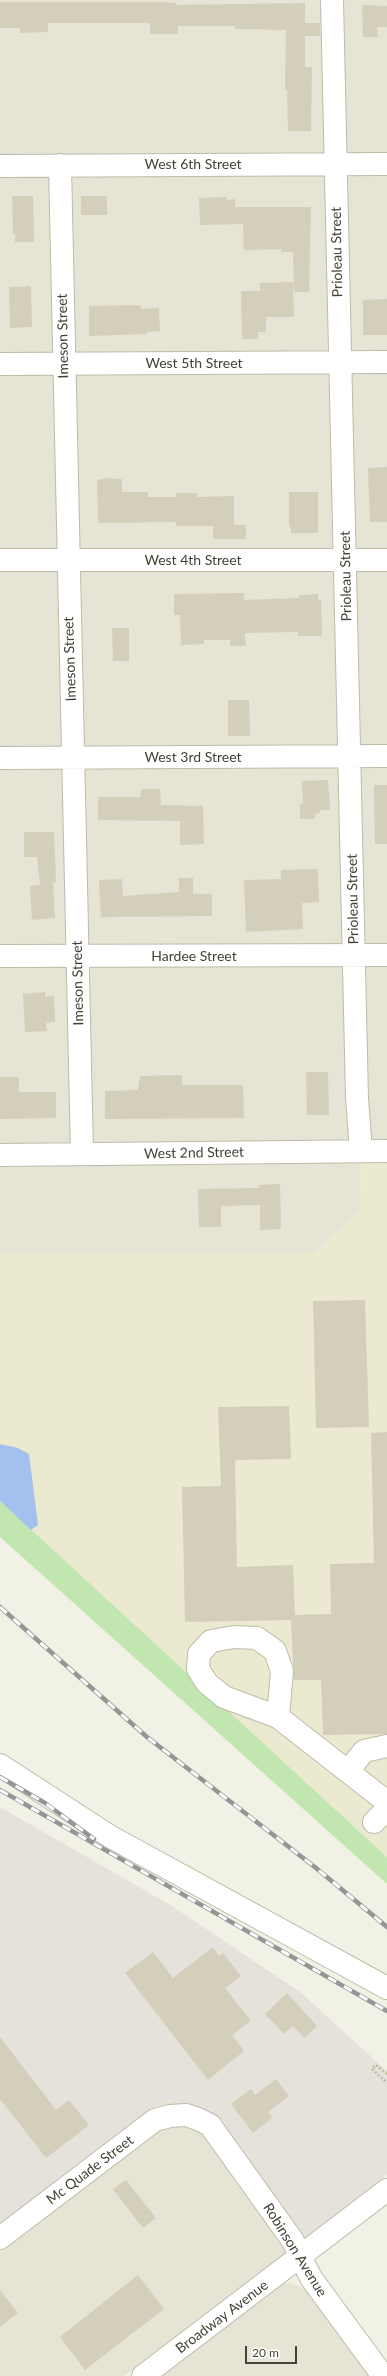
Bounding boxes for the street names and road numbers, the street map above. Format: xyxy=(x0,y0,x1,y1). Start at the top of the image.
street label: West 6th Street xyxy=(144,156,242,172)
street label: Prioleau Street xyxy=(328,207,346,297)
street label: Imeson Street xyxy=(54,293,72,379)
street label: West 5th Street xyxy=(145,355,243,371)
street label: Prioleau Street xyxy=(337,531,355,621)
street label: West 4th Street xyxy=(144,552,242,568)
street label: Imeson Street xyxy=(60,616,80,702)
street label: West 3rd Street xyxy=(145,749,241,765)
street label: Prioleau Street xyxy=(344,854,362,944)
street label: Imeson Street xyxy=(69,940,87,1026)
street label: Hardee Street xyxy=(151,948,237,964)
street label: West 2nd Street xyxy=(144,1144,244,1162)
street label: Mc Quade Street xyxy=(43,2132,137,2208)
street label: Robinson Avenue xyxy=(260,2200,330,2300)
street label: Broadway Avenue xyxy=(173,2277,271,2357)

